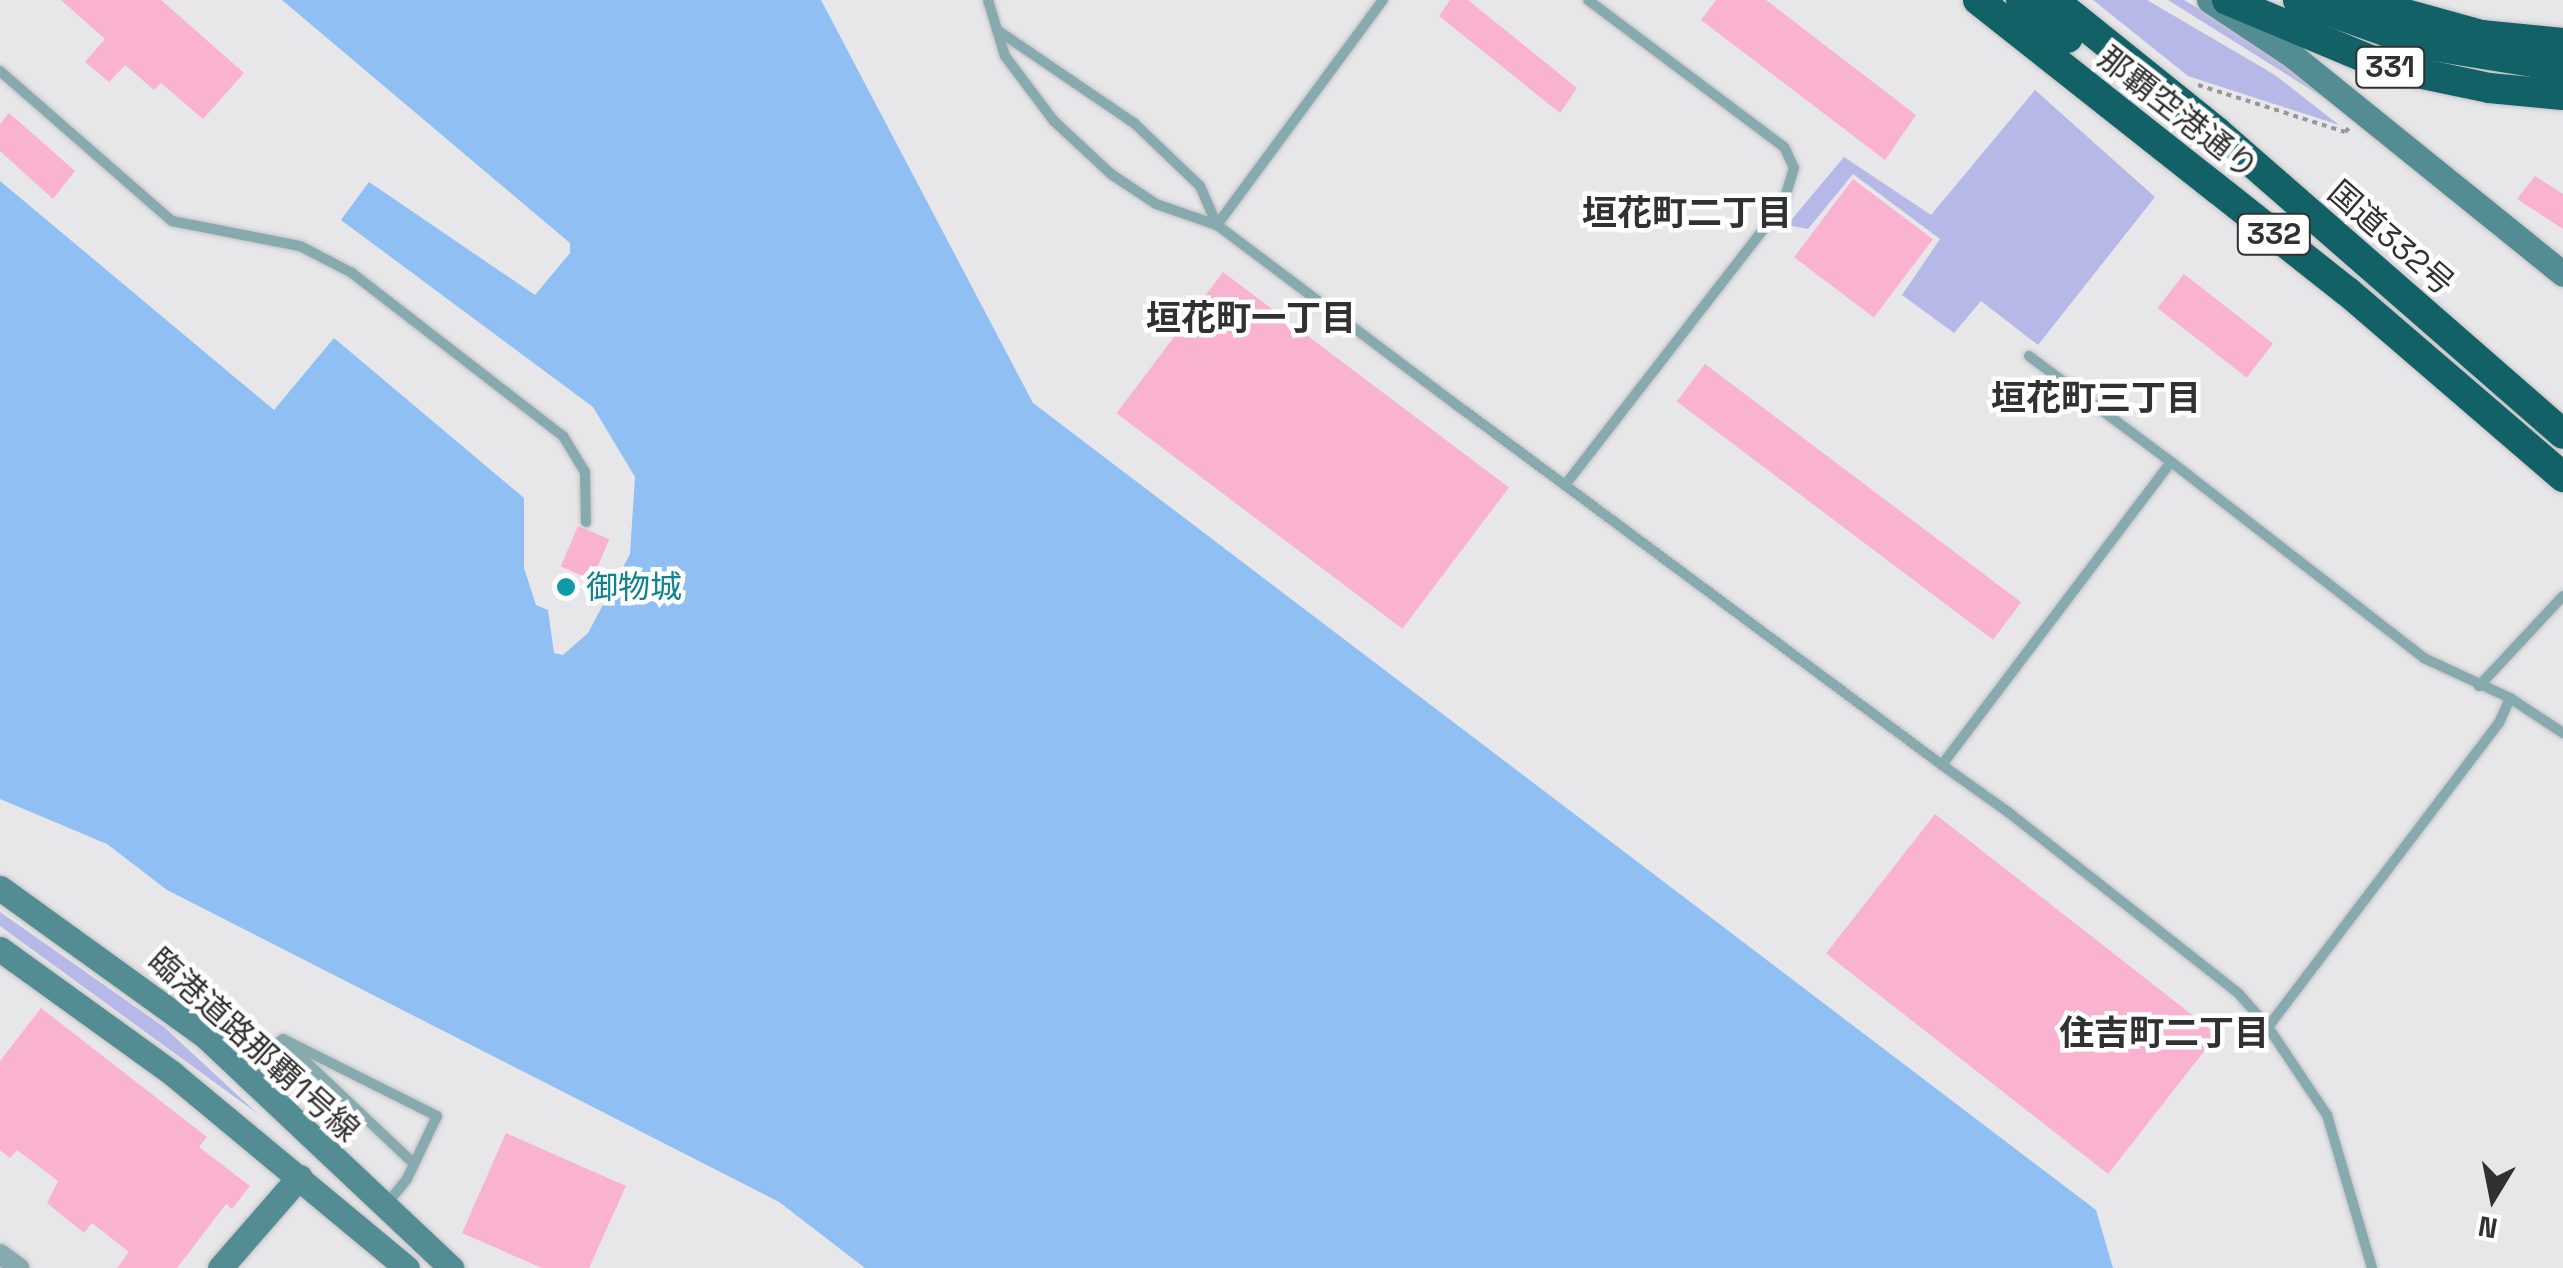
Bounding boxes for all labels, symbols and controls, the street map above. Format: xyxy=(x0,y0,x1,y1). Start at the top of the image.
street label: 那覇空港通り xyxy=(2091,39,2265,187)
road number: 331 xyxy=(2355,42,2425,92)
street label: 国道332号 xyxy=(2320,173,2462,303)
district label: 垣花町二丁目 xyxy=(1582,192,1792,234)
road number: 332 xyxy=(2236,209,2312,259)
district label: 垣花町一丁目 xyxy=(1146,297,1356,339)
district label: 垣花町三丁目 xyxy=(1991,377,2201,419)
place label: 御物城 xyxy=(586,568,682,606)
marker: 御物城 xyxy=(555,576,577,598)
street label: 臨港道路那覇1号線 xyxy=(141,941,367,1149)
district label: 住吉町二丁目 xyxy=(2059,1012,2269,1054)
north arrow xyxy=(2443,1148,2543,1248)
text: N xyxy=(2475,1208,2500,1247)

